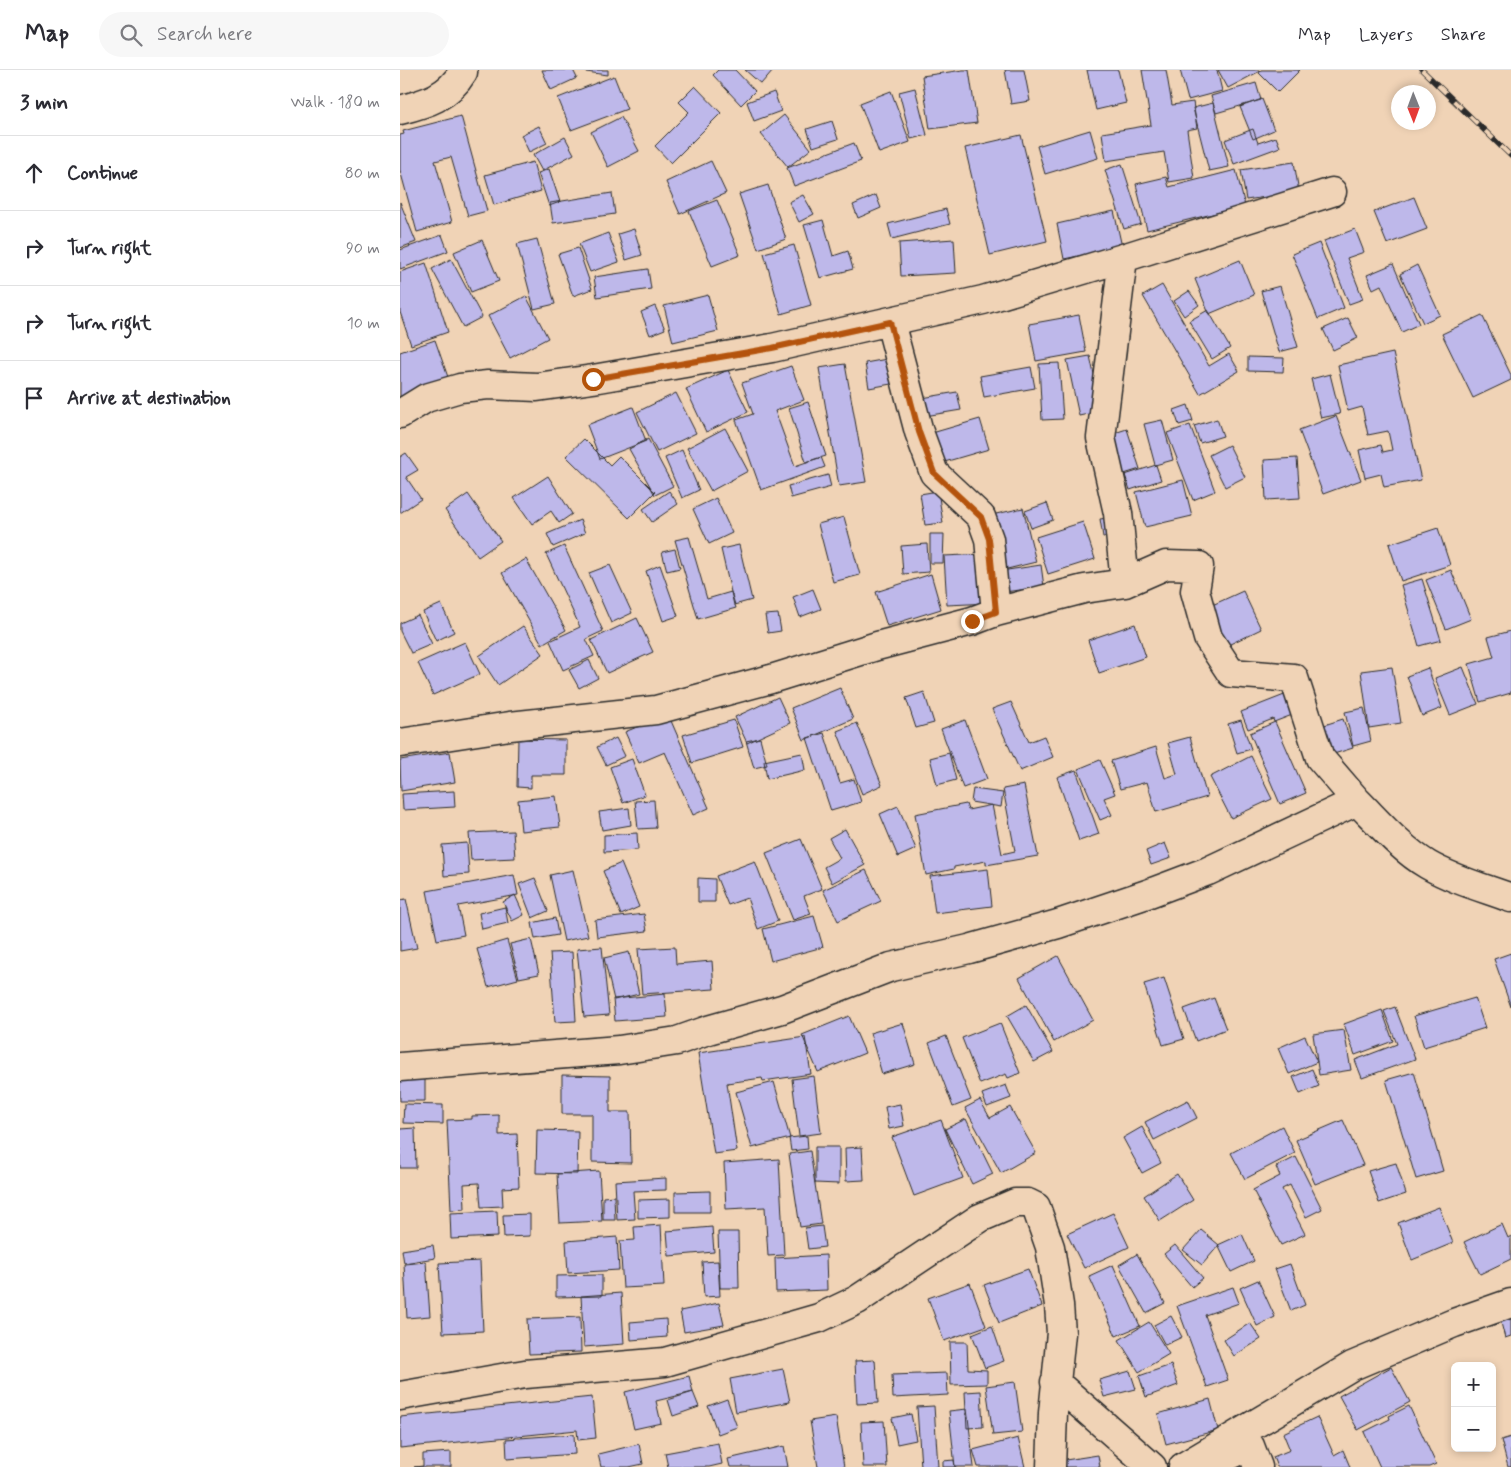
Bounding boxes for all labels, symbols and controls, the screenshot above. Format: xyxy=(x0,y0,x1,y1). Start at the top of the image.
search box xyxy=(99,12,449,57)
text: Map xyxy=(25,19,69,50)
icon: search xyxy=(117,21,145,49)
text: Search here xyxy=(157,22,253,47)
text: Map xyxy=(1298,23,1331,47)
text: Layers xyxy=(1359,23,1413,47)
text: Share xyxy=(1441,23,1486,47)
north arrow xyxy=(1391,85,1436,130)
text: 3 min xyxy=(20,89,68,117)
text: Walk · 180 m xyxy=(291,92,380,113)
icon: ahead xyxy=(20,159,48,187)
text: Continue xyxy=(67,161,138,186)
text: 80 m xyxy=(345,163,380,184)
icon: right xyxy=(20,234,48,262)
text: Turn right xyxy=(67,236,151,261)
text: 90 m xyxy=(346,238,380,259)
icon: right xyxy=(20,309,48,337)
text: Turn right xyxy=(67,311,151,336)
text: 10 m xyxy=(347,313,380,334)
route start xyxy=(582,368,605,391)
icon: arrive xyxy=(20,384,48,412)
text: Arrive at destination xyxy=(67,386,231,411)
route end xyxy=(961,610,984,633)
map controls xyxy=(1451,1362,1496,1452)
button: + xyxy=(1451,1362,1496,1407)
button: − xyxy=(1451,1407,1496,1452)

